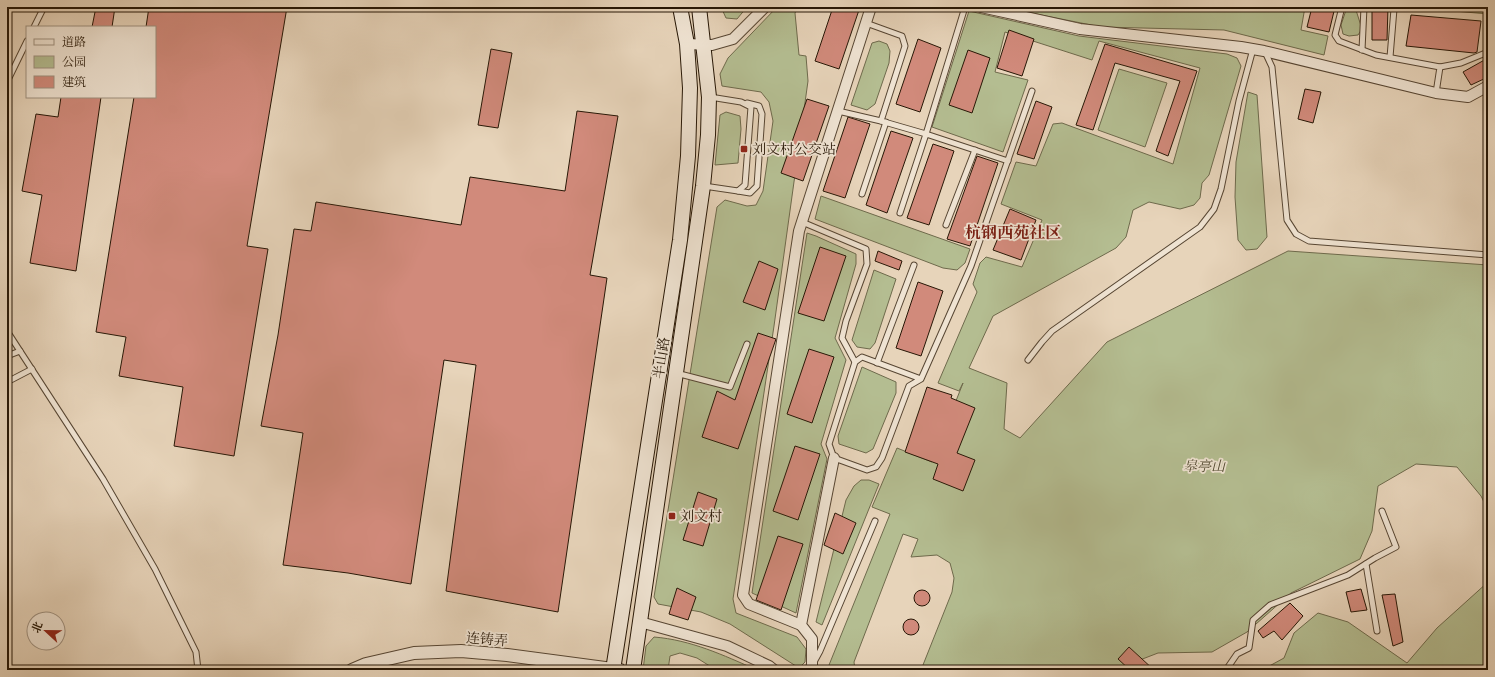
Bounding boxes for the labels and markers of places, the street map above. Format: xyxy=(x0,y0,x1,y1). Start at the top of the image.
place label: 刘文村公交站 xyxy=(752,139,836,159)
marker: 刘文村公交站 xyxy=(739,144,749,154)
place label: 刘文村 xyxy=(680,506,722,526)
marker: 刘文村 xyxy=(667,511,677,521)

